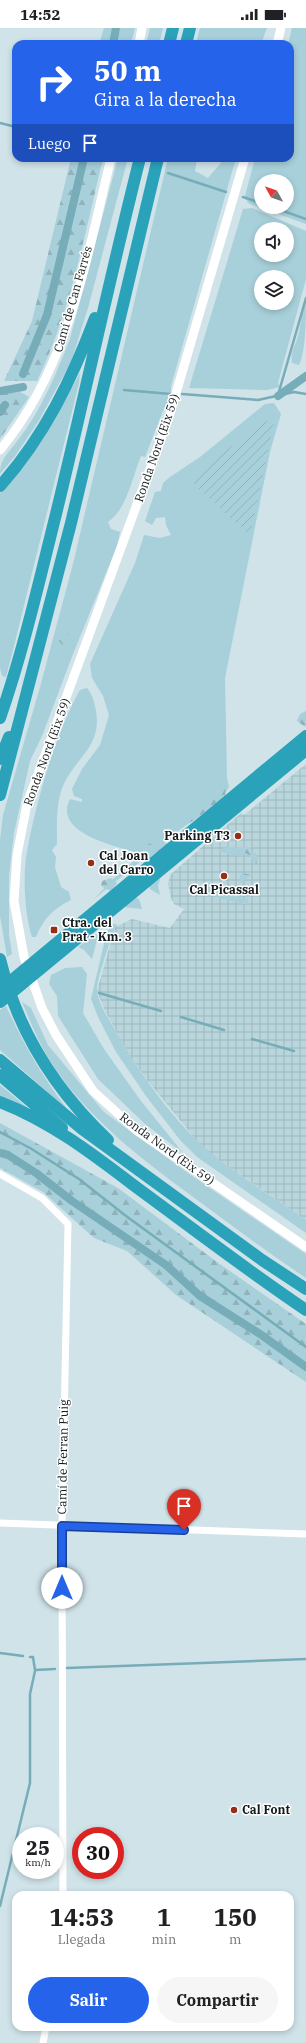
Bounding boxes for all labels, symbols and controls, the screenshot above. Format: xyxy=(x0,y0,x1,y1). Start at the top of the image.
text: 14:52 xyxy=(20,5,61,24)
text: 50 m xyxy=(94,52,161,89)
icon: right xyxy=(28,56,80,108)
text: Gira a la derecha xyxy=(94,88,237,111)
icon: arrive xyxy=(79,132,101,154)
text: Luego xyxy=(28,134,71,153)
north arrow xyxy=(254,174,294,214)
map controls xyxy=(254,174,294,310)
button: sound xyxy=(254,222,294,262)
street label: Camí de Can Farrés xyxy=(50,244,95,354)
button: layers xyxy=(254,270,294,310)
street label: Ronda Nord (Eix 59) xyxy=(131,392,182,504)
street label: Ronda Nord (Eix 59) xyxy=(20,696,73,808)
place label: Parking T3 xyxy=(164,828,230,843)
marker: Parking T3 xyxy=(233,831,243,841)
place label: Cal Joan del Carro xyxy=(99,848,154,877)
marker: Cal Joan del Carro xyxy=(86,858,96,868)
marker: Cal Picassal xyxy=(219,871,229,881)
place label: Cal Picassal xyxy=(189,882,259,897)
place label: Ctra. del Prat - Km. 3 xyxy=(62,915,132,944)
marker: Ctra. del Prat - Km. 3 xyxy=(49,925,59,935)
street label: Ronda Nord (Eix 59) xyxy=(117,1109,218,1188)
street label: Camí de Ferran Puig xyxy=(54,1399,71,1515)
pin xyxy=(167,1489,201,1530)
icon: arrive xyxy=(173,1495,195,1517)
position arrow xyxy=(41,1567,83,1609)
place label: Cal Font xyxy=(242,1802,290,1817)
marker: Cal Font xyxy=(229,1805,239,1815)
speed limit sign: 30 xyxy=(72,1827,124,1879)
text: 25 xyxy=(26,1834,50,1861)
text: km/h xyxy=(25,1856,51,1869)
text: 14:53 xyxy=(49,1901,114,1933)
text: 1 xyxy=(157,1901,171,1933)
text: 150 xyxy=(214,1901,257,1933)
text: Llegada xyxy=(58,1931,106,1948)
text: min xyxy=(151,1931,176,1948)
text: m xyxy=(229,1931,241,1948)
button: Salir xyxy=(28,1977,149,2023)
button: Compartir xyxy=(157,1977,278,2023)

